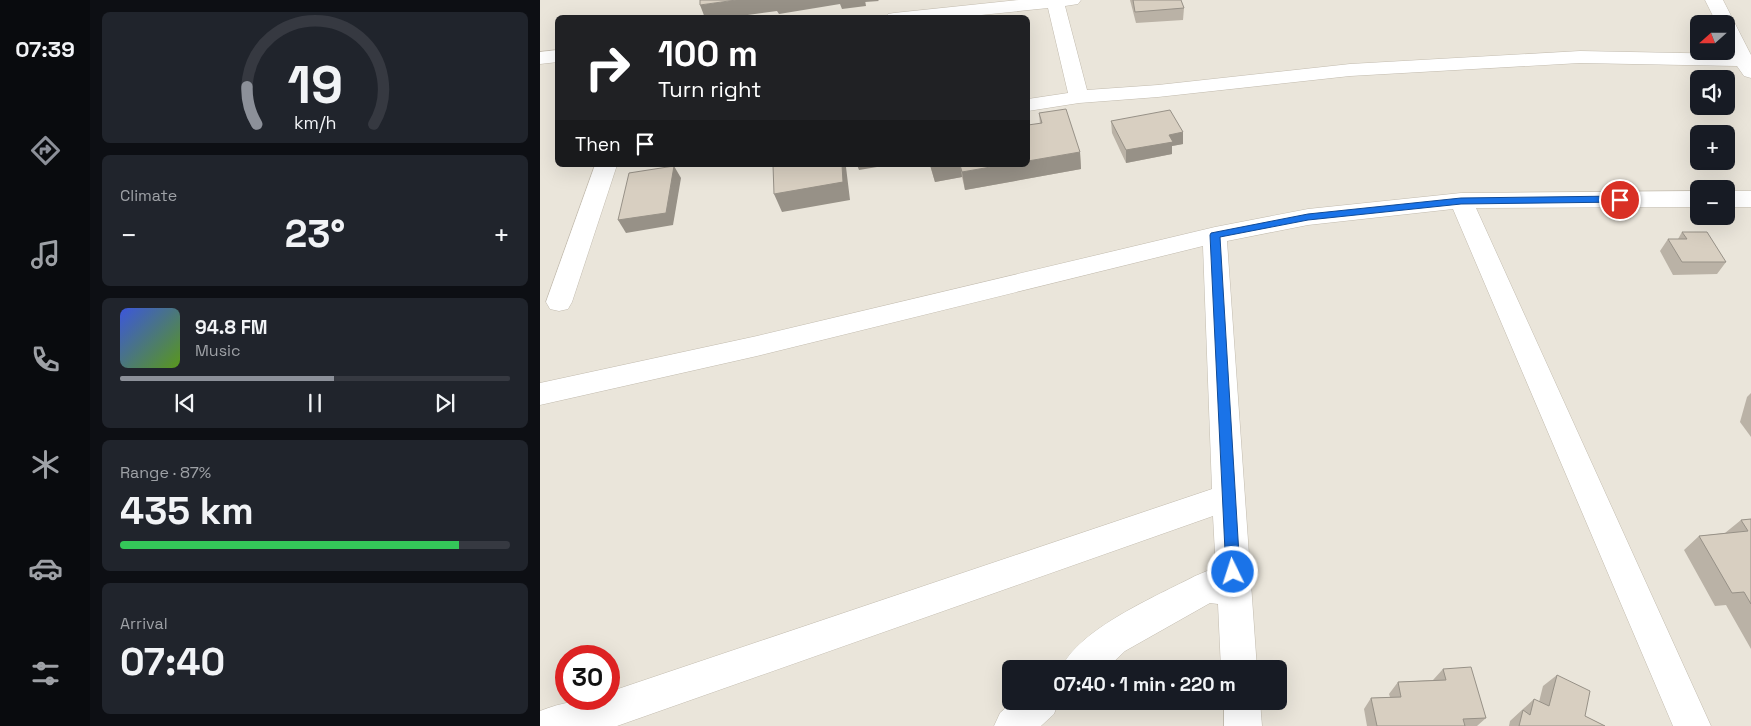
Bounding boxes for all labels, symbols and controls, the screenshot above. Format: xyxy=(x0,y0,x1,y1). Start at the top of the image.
north arrow xyxy=(1690,15,1735,60)
map controls xyxy=(1690,15,1735,225)
text: 100 m xyxy=(658,32,758,76)
text: 07:39 xyxy=(15,35,75,63)
icon: right xyxy=(575,35,640,100)
text: 19 xyxy=(287,52,343,118)
button: sound xyxy=(1690,70,1735,115)
text: Turn right xyxy=(658,75,761,103)
text: km/h xyxy=(294,111,336,134)
button: + xyxy=(1690,125,1735,170)
icon: arrive xyxy=(631,130,659,158)
text: Then xyxy=(575,132,621,157)
icon: directions xyxy=(28,133,63,168)
pin xyxy=(1599,179,1641,221)
button: − xyxy=(1690,180,1735,225)
text: Climate xyxy=(120,185,177,206)
icon: arrive xyxy=(1606,186,1634,214)
text: 23° xyxy=(285,210,345,258)
text: − xyxy=(120,217,137,253)
text: + xyxy=(493,217,510,253)
icon: music xyxy=(28,237,63,272)
text: 94.8 FM xyxy=(195,315,268,340)
text: Music xyxy=(195,340,241,361)
icon: phone xyxy=(28,342,63,377)
icon: previous xyxy=(171,389,199,417)
icon: pause xyxy=(301,389,329,417)
icon: next xyxy=(431,389,459,417)
icon: climate xyxy=(28,447,63,482)
text: Range · 87% xyxy=(120,462,211,483)
text: 435 km xyxy=(120,487,254,535)
position arrow xyxy=(1206,545,1258,597)
icon: car xyxy=(28,551,63,586)
text: Arrival xyxy=(120,613,168,634)
text: 07:40 xyxy=(120,638,225,686)
speed limit sign: 30 xyxy=(555,645,620,710)
icon: filters xyxy=(28,656,63,691)
text: 07:40 · 1 min · 220 m xyxy=(1053,672,1236,697)

